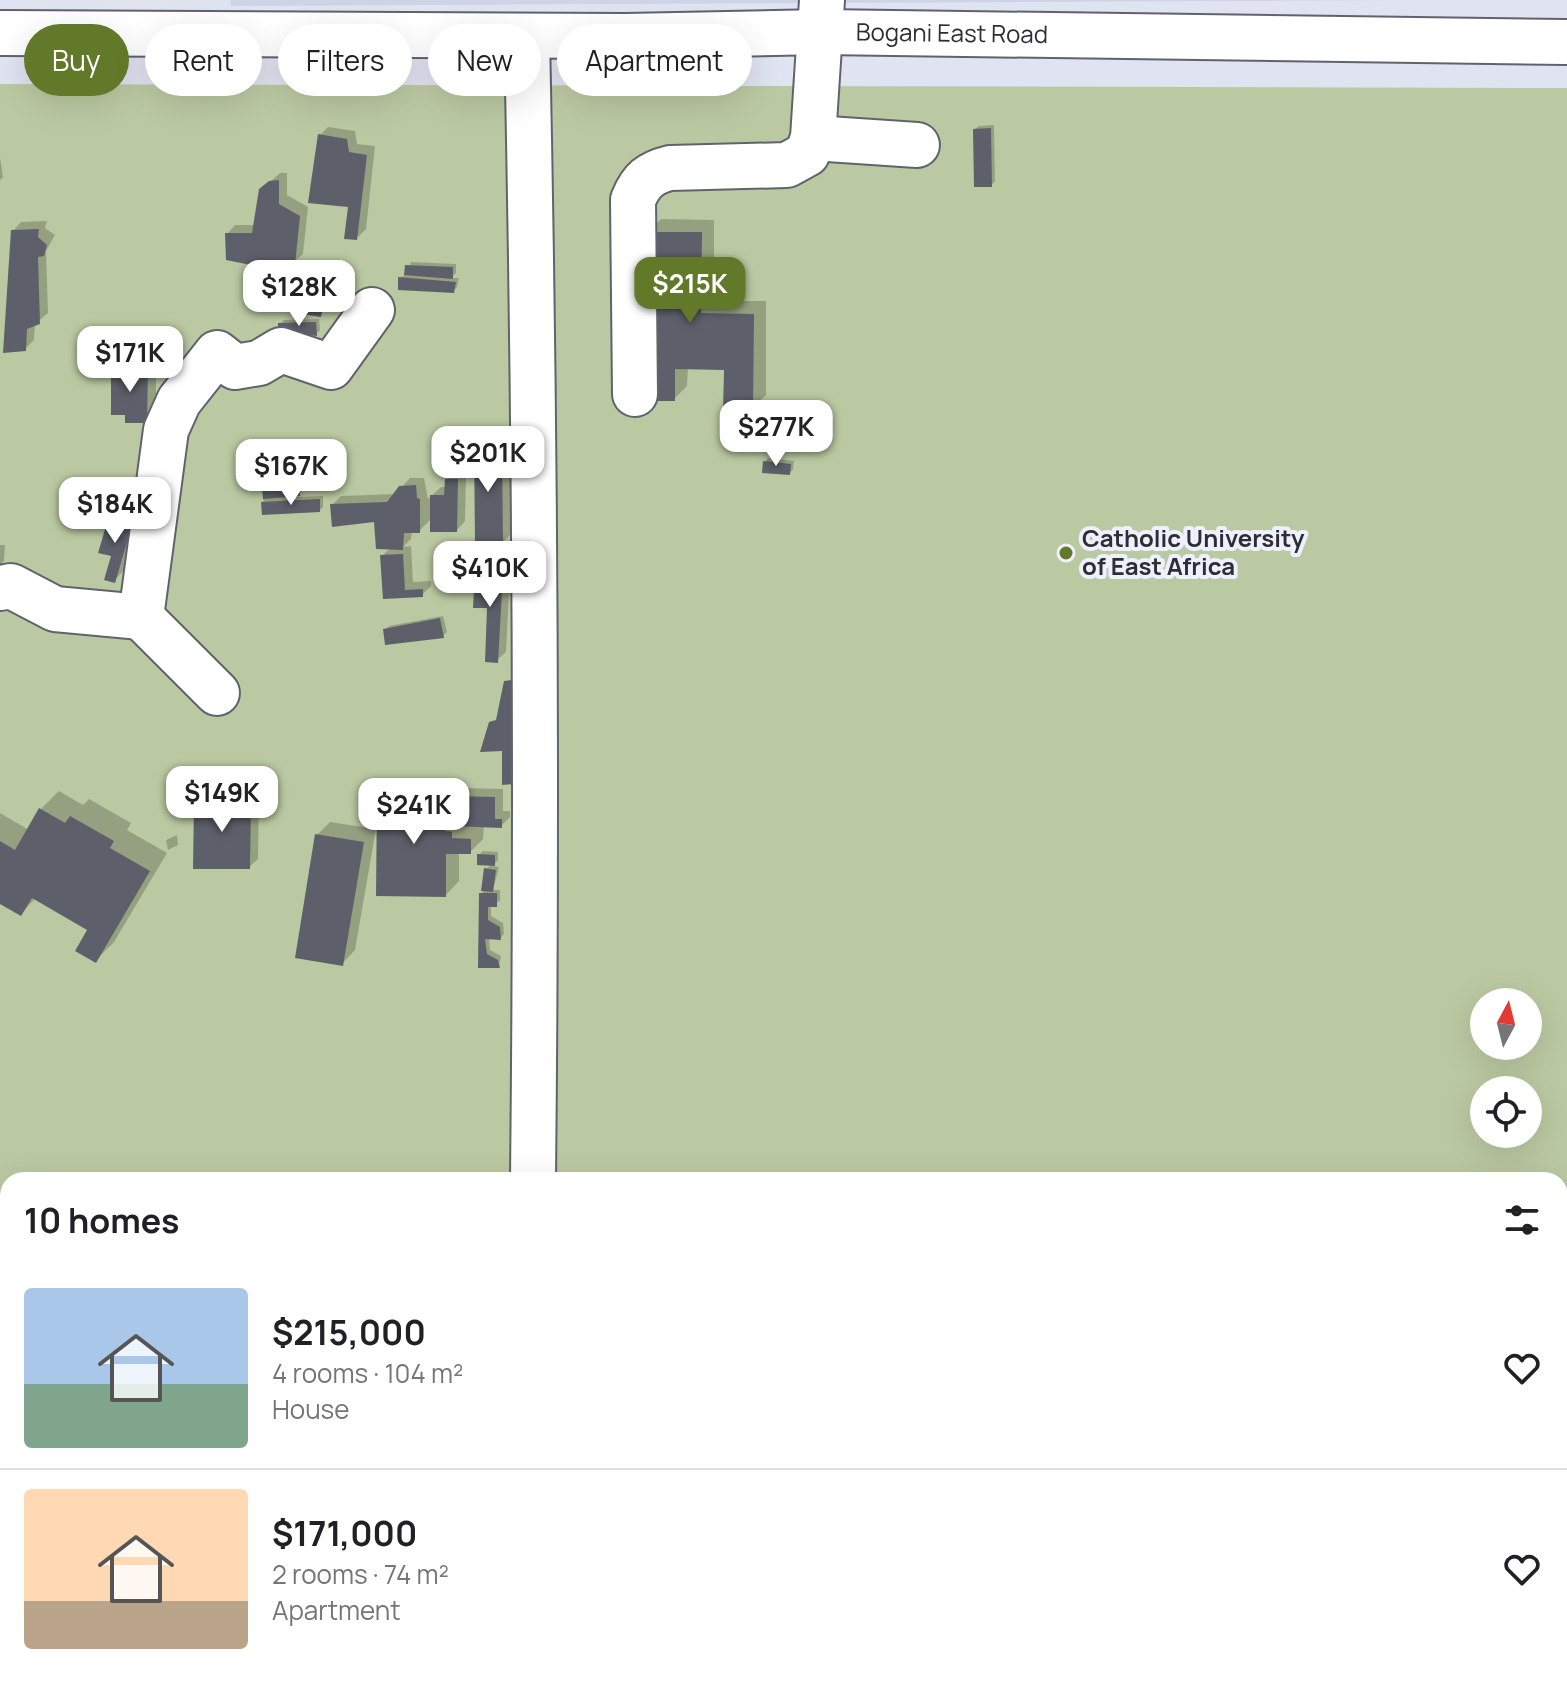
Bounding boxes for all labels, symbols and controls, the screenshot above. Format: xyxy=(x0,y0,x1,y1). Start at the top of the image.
street label: Bogani East Road xyxy=(856,14,1048,50)
chip: Buy xyxy=(24,24,129,96)
chip: Rent xyxy=(145,24,262,96)
chip: Filters xyxy=(278,24,412,96)
chip: New xyxy=(428,24,541,96)
chip: Apartment xyxy=(557,24,752,96)
pin: $215K xyxy=(634,257,746,325)
pin: $128K xyxy=(243,260,355,328)
text: $215K xyxy=(652,265,728,301)
text: $128K xyxy=(261,268,337,304)
pin: $171K xyxy=(74,326,186,394)
text: $171K xyxy=(95,334,165,370)
pin: $277K xyxy=(720,400,832,468)
text: $277K xyxy=(738,408,814,444)
pin: $201K xyxy=(432,426,544,494)
text: $201K xyxy=(449,434,527,470)
pin: $167K xyxy=(235,439,347,507)
text: $167K xyxy=(254,447,328,483)
pin: $184K xyxy=(59,477,171,545)
text: $184K xyxy=(77,485,153,521)
place label: Catholic University of East Africa xyxy=(1082,521,1305,582)
pin: $410K xyxy=(434,541,546,609)
marker: Catholic University of East Africa xyxy=(1057,544,1075,562)
text: $410K xyxy=(451,549,529,585)
pin: $149K xyxy=(166,766,278,834)
text: $149K xyxy=(184,774,260,810)
pin: $241K xyxy=(358,778,470,846)
text: $241K xyxy=(376,786,452,822)
north arrow xyxy=(1470,988,1542,1060)
map controls xyxy=(1470,988,1542,1148)
button: locate xyxy=(1470,1076,1542,1148)
text: 10 homes xyxy=(24,1197,180,1243)
icon: filters xyxy=(1500,1198,1544,1242)
text: $215,000 xyxy=(272,1309,426,1355)
icon: home xyxy=(88,1320,184,1416)
icon: heart xyxy=(1500,1346,1544,1390)
text: 4 rooms · 104 m² xyxy=(272,1355,463,1391)
text: House xyxy=(272,1391,349,1427)
text: $171,000 xyxy=(272,1510,417,1556)
icon: home xyxy=(88,1521,184,1617)
icon: heart xyxy=(1500,1547,1544,1591)
text: 2 rooms · 74 m² xyxy=(272,1556,449,1592)
text: Apartment xyxy=(272,1592,401,1628)

